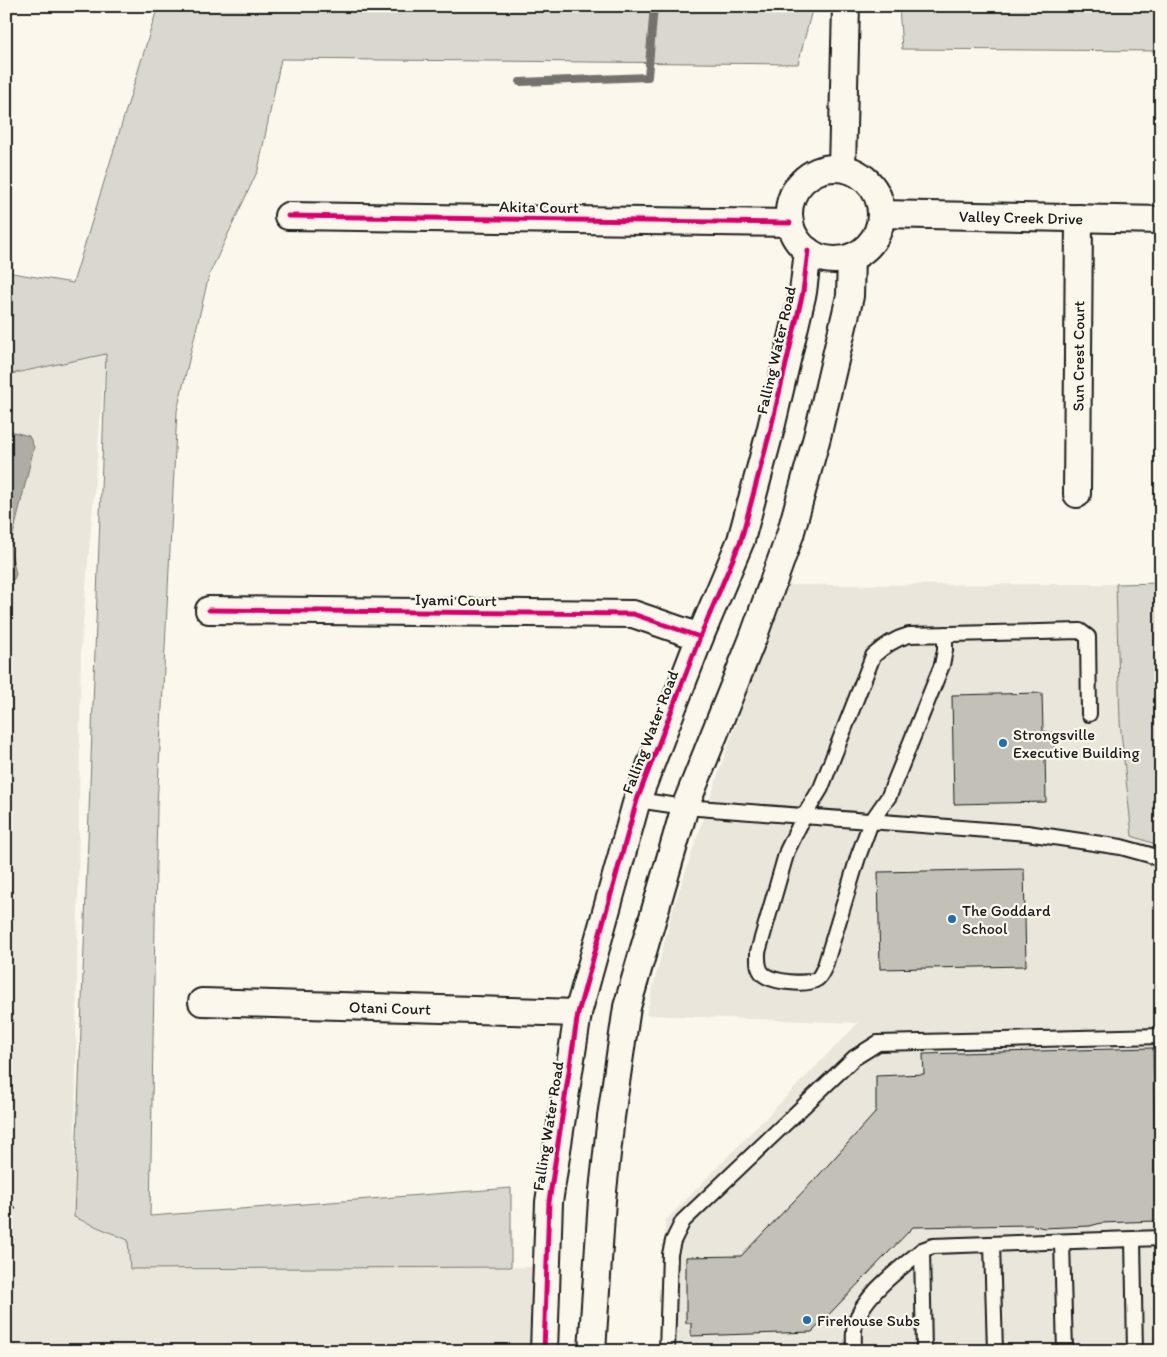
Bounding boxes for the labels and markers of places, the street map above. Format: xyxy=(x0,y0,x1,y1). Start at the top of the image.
place label: Strongsville Executive Building xyxy=(1013,725,1140,762)
marker: Strongsville Executive Building xyxy=(997,737,1009,749)
place label: The Goddard School xyxy=(962,901,1051,938)
marker: The Goddard School xyxy=(946,913,958,925)
place label: Firehouse Subs xyxy=(817,1311,920,1330)
marker: Firehouse Subs xyxy=(801,1314,813,1326)

